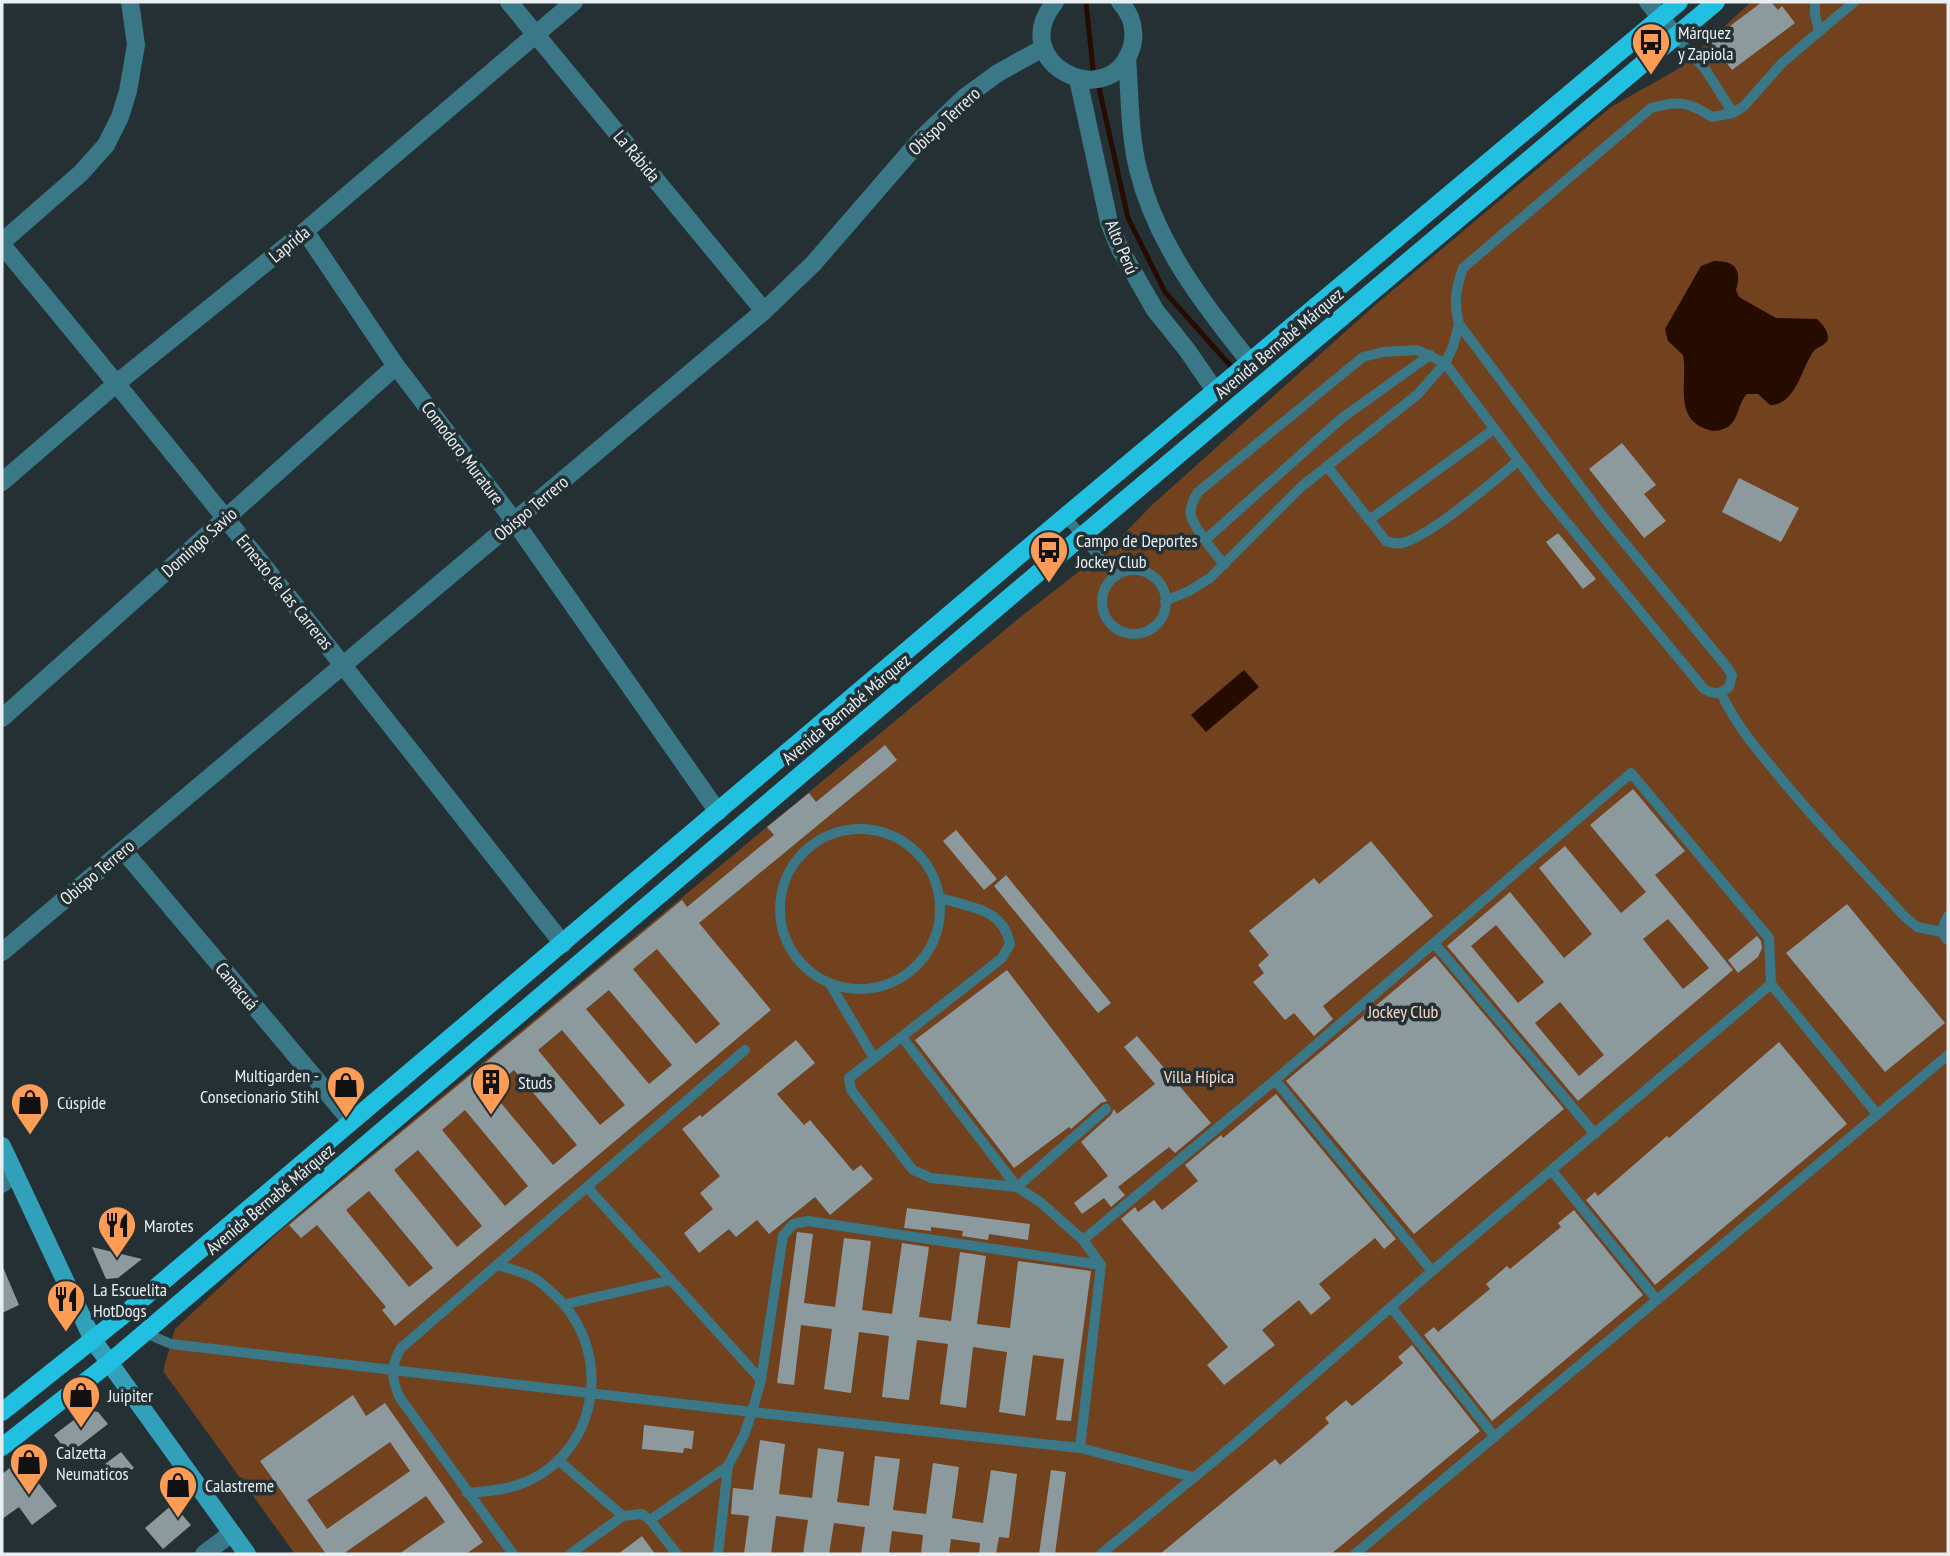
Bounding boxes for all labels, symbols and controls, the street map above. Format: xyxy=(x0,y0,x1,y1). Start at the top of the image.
bus stop icon: Márquez y Zapiola xyxy=(1630,21,1672,76)
place label: Márquez y Zapiola xyxy=(1678,21,1734,65)
street label: Obispo Terrero xyxy=(903,82,985,160)
street label: La Rábida xyxy=(609,125,665,187)
street label: Alto Perú xyxy=(1100,216,1144,278)
street label: Laprida xyxy=(264,221,314,267)
street label: Avenida Bernabé Márquez xyxy=(1210,282,1348,404)
street label: Comodoro Murature xyxy=(417,397,509,509)
street label: Obispo Terrero xyxy=(489,470,573,546)
street label: Domingo Savio xyxy=(156,502,242,582)
bus stop icon: Campo de Deportes Jockey Club xyxy=(1028,529,1070,584)
place label: Campo de Deportes Jockey Club xyxy=(1075,529,1198,573)
street label: Ernesto de las Carreras xyxy=(232,530,338,654)
street label: Avenida Bernabé Márquez xyxy=(777,648,915,770)
street label: Obispo Terrero xyxy=(55,834,139,910)
street label: Camacuá xyxy=(210,957,264,1015)
park label: Jockey Club xyxy=(1367,1000,1438,1023)
building icon: Studs xyxy=(470,1061,512,1116)
place label: Multigarden - Consecionario Stihl xyxy=(200,1064,320,1108)
shop icon: Multigarden - Consecionario Stihl xyxy=(325,1064,367,1119)
park label: Villa Hípica xyxy=(1163,1065,1234,1088)
place label: Studs xyxy=(518,1071,552,1094)
shop icon: Cúspide xyxy=(9,1081,51,1136)
place label: Cúspide xyxy=(57,1091,106,1114)
street label: Avenida Bernabé Márquez xyxy=(201,1138,339,1260)
restaurant icon: Marotes xyxy=(96,1204,138,1259)
place label: Marotes xyxy=(144,1214,194,1237)
restaurant icon: La Escuelita HotDogs xyxy=(45,1278,87,1333)
place label: La Escuelita HotDogs xyxy=(93,1278,167,1322)
shop icon: Juipiter xyxy=(60,1374,102,1429)
place label: Juipiter xyxy=(107,1384,153,1407)
shop icon: Calzetta Neumaticos xyxy=(8,1441,50,1496)
place label: Calzetta Neumaticos xyxy=(56,1441,129,1485)
shop icon: Calastreme xyxy=(157,1464,199,1519)
place label: Calastreme xyxy=(205,1474,274,1497)

